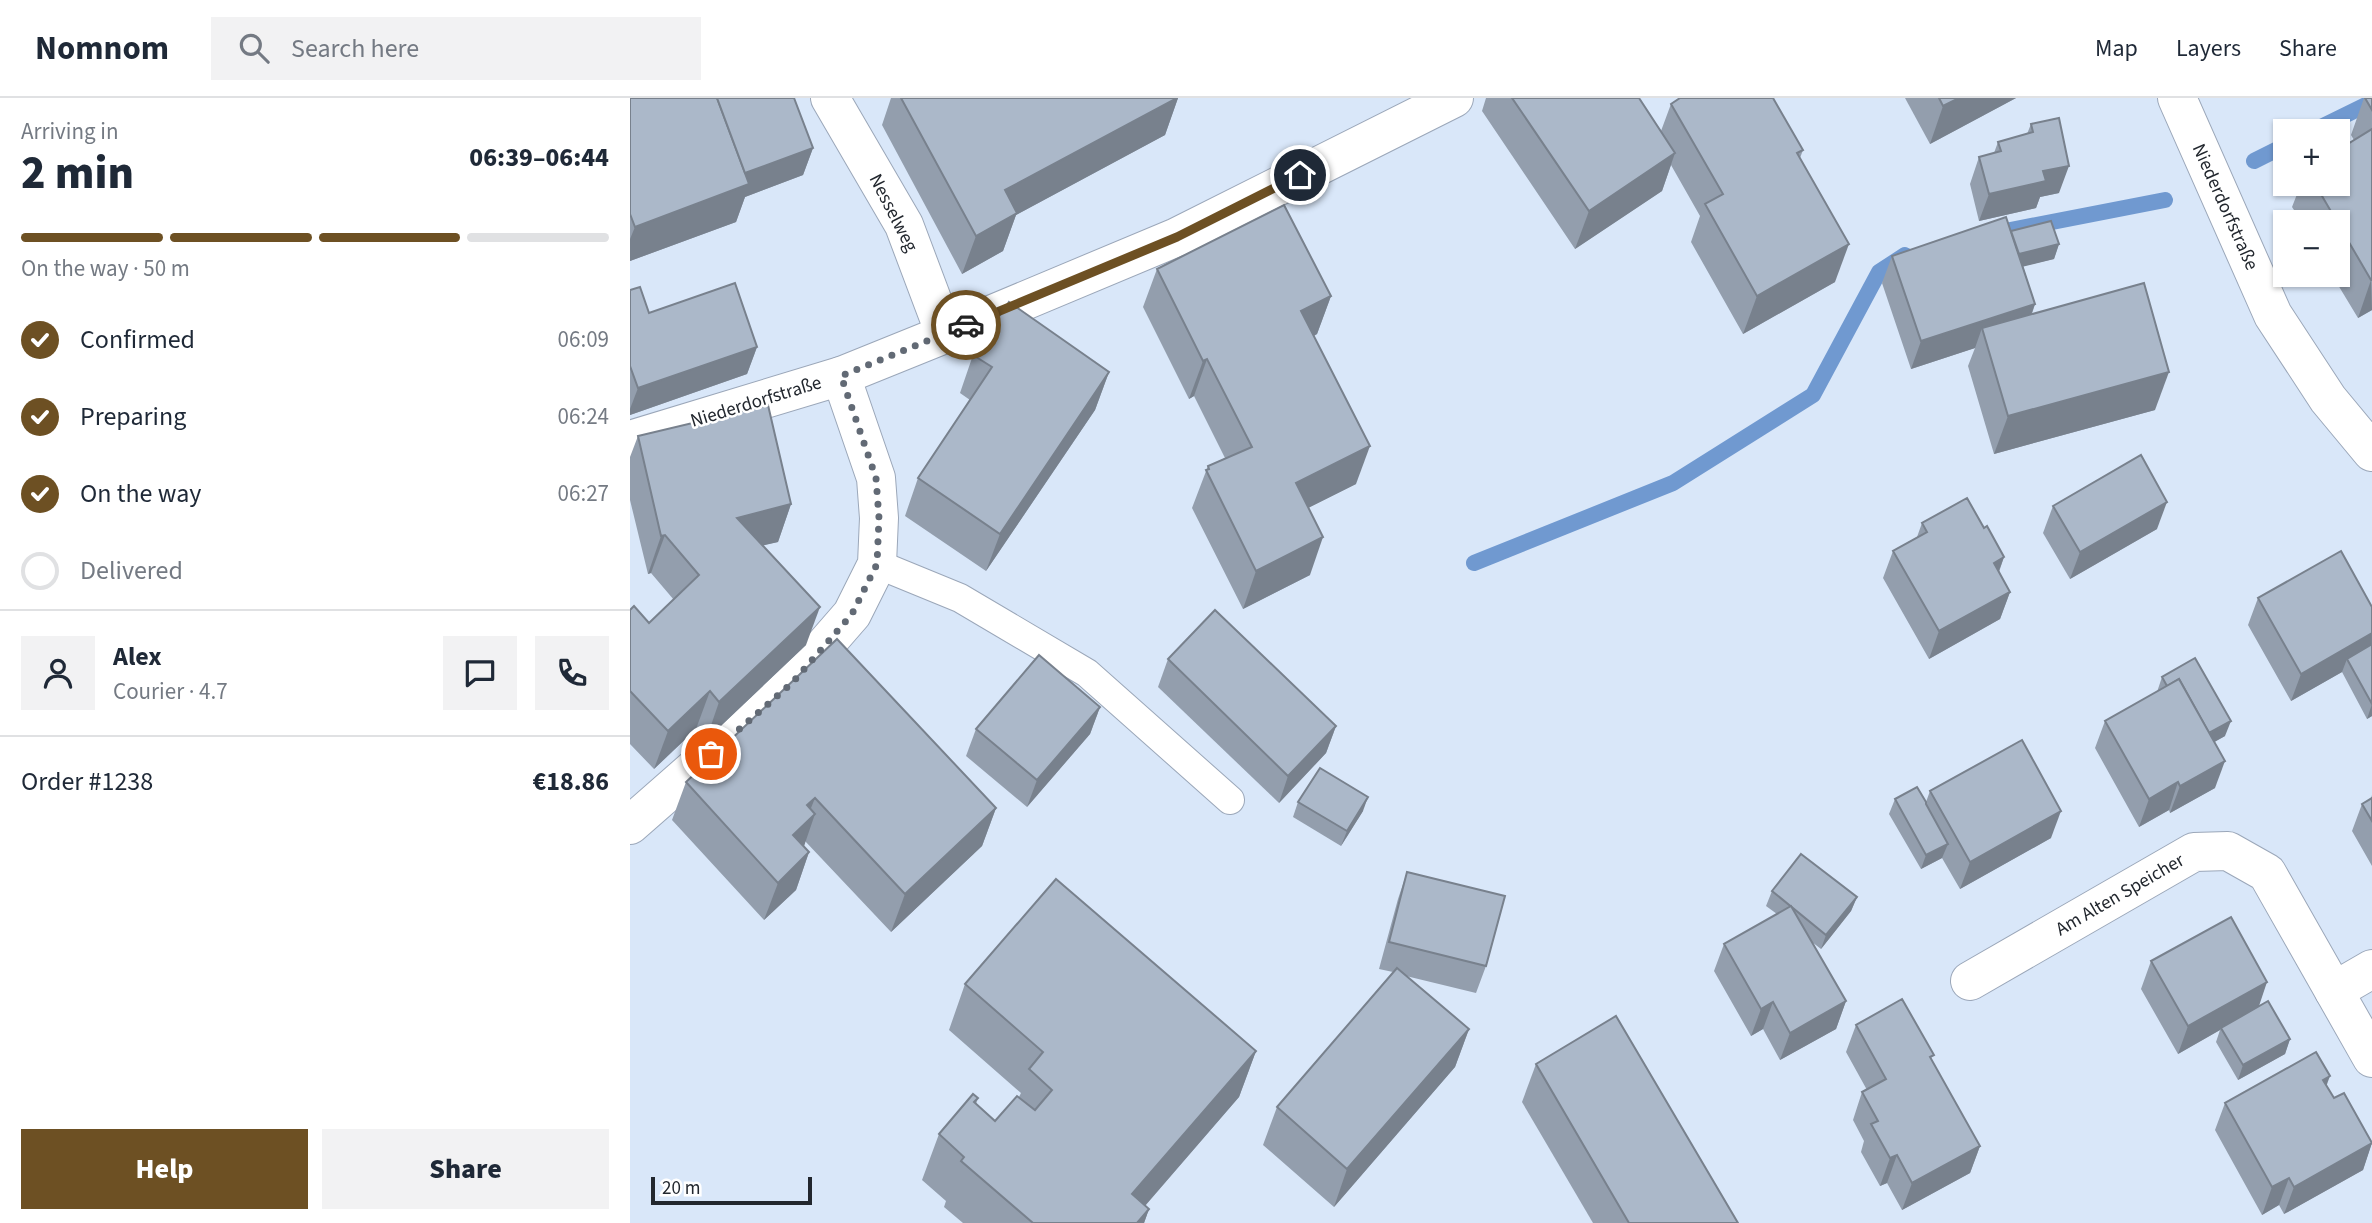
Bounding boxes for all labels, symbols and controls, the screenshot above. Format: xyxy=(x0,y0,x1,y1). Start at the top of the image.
search box xyxy=(211,17,701,80)
text: Nomnom xyxy=(35,25,169,72)
icon: search xyxy=(235,29,273,67)
text: Search here xyxy=(291,30,419,67)
text: Map xyxy=(2095,31,2138,66)
text: Layers xyxy=(2176,31,2241,66)
text: Share xyxy=(2279,31,2337,66)
text: Arriving in xyxy=(21,115,119,148)
map controls xyxy=(2273,119,2350,287)
button: + xyxy=(2273,119,2350,196)
text: 06:39–06:44 xyxy=(469,139,609,176)
street label: Niederdorfstraße xyxy=(2185,139,2265,275)
text: 2 min xyxy=(21,141,134,206)
pin xyxy=(1270,145,1330,205)
icon: home xyxy=(1281,156,1319,194)
street label: Nesselweg xyxy=(862,169,924,257)
button: − xyxy=(2273,210,2350,287)
text: On the way · 50 m xyxy=(21,252,190,285)
courier xyxy=(931,290,1001,360)
icon: car xyxy=(947,306,985,344)
icon: check xyxy=(21,321,59,359)
text: Confirmed xyxy=(80,321,195,358)
text: 06:09 xyxy=(558,323,609,356)
street label: Niederdorfstraße xyxy=(687,369,825,435)
icon: check xyxy=(21,398,59,436)
text: Preparing xyxy=(80,398,186,435)
text: 06:24 xyxy=(558,400,609,433)
icon: check xyxy=(21,475,59,513)
text: On the way xyxy=(80,475,201,512)
text: 06:27 xyxy=(558,477,609,510)
text: Delivered xyxy=(80,552,183,589)
button: person xyxy=(21,636,95,710)
button: chat xyxy=(443,636,517,710)
button: phone xyxy=(535,636,609,710)
text: Alex xyxy=(113,638,162,675)
text: Courier · 4.7 xyxy=(113,675,228,708)
pin xyxy=(681,724,741,784)
icon: bag xyxy=(692,735,730,773)
text: Order #1238 xyxy=(21,763,153,800)
text: €18.86 xyxy=(533,763,609,800)
street label: Am Alten Speicher xyxy=(2051,847,2190,943)
button: Help xyxy=(21,1129,308,1209)
button: Share xyxy=(322,1129,609,1209)
scale bar xyxy=(651,1174,812,1206)
text: 20 m xyxy=(662,1175,700,1202)

